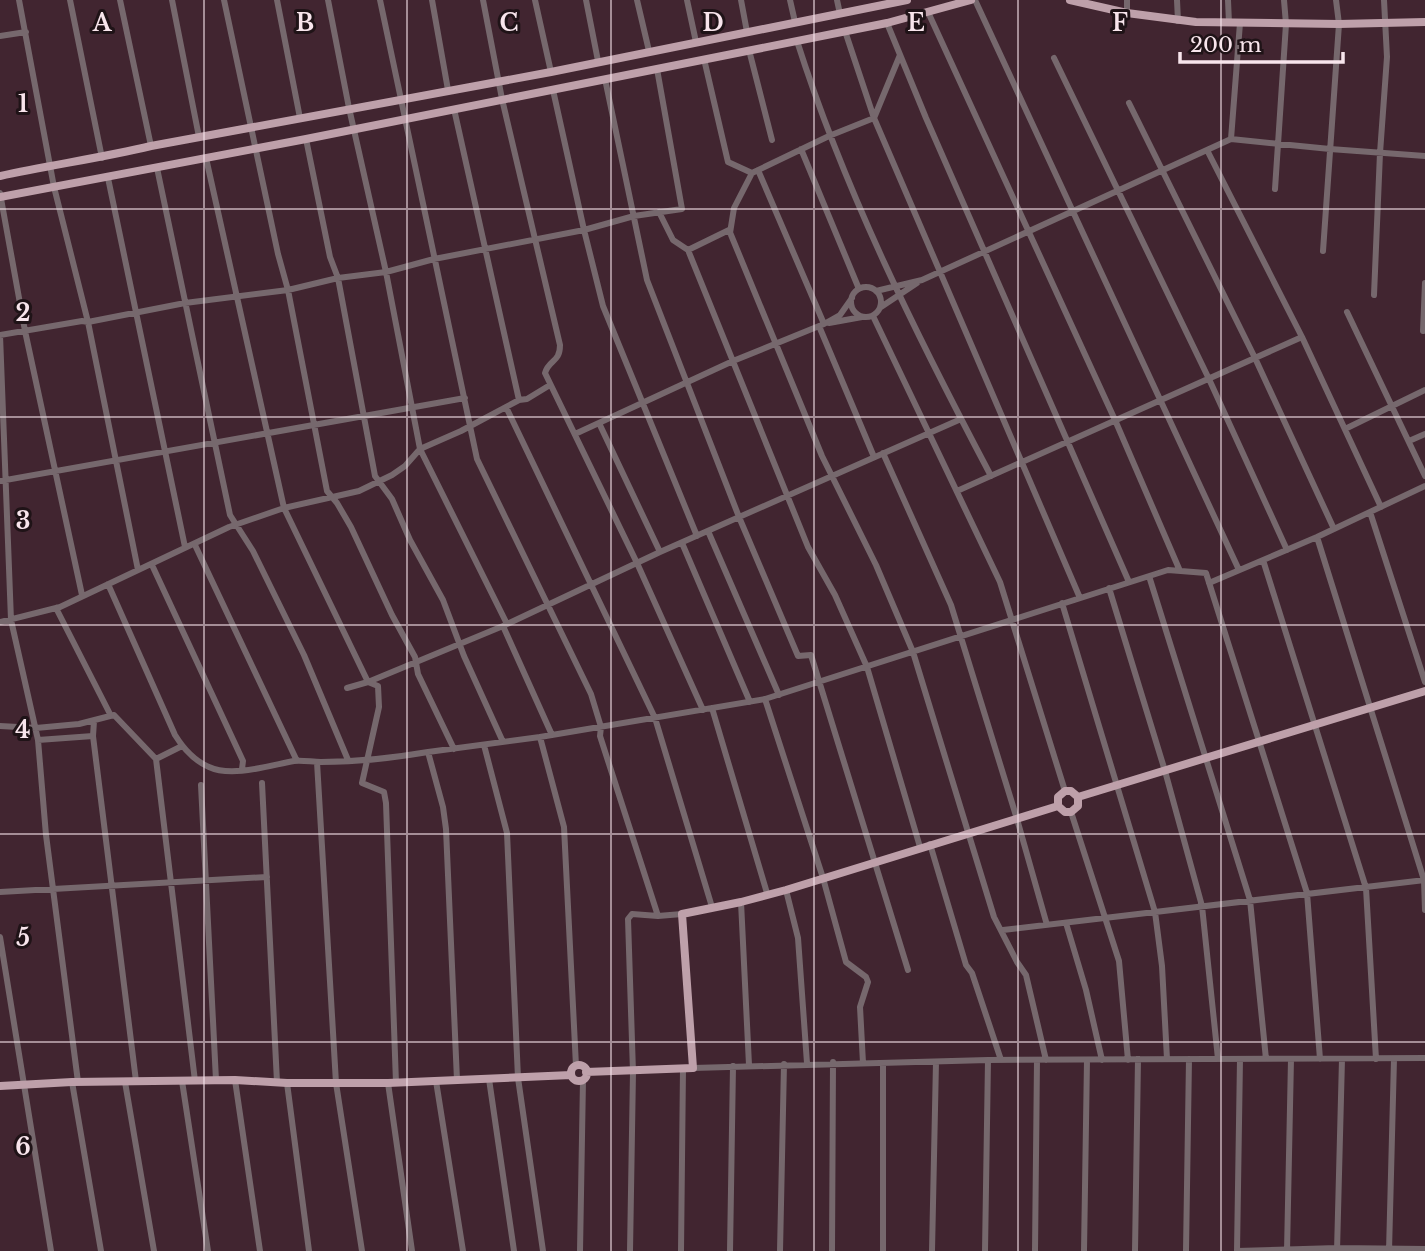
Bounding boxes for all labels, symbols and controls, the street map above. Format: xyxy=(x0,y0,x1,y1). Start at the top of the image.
text: A xyxy=(92,9,113,37)
text: B xyxy=(296,9,314,37)
text: C xyxy=(500,9,518,37)
text: D xyxy=(702,9,724,37)
text: E xyxy=(907,9,925,37)
text: F xyxy=(1112,9,1128,37)
scale bar xyxy=(1180,21,1343,65)
text: 200 m xyxy=(1190,32,1262,58)
text: 1 xyxy=(18,90,28,118)
text: 2 xyxy=(16,299,30,327)
text: 3 xyxy=(16,507,30,535)
text: 4 xyxy=(15,716,31,744)
text: 5 xyxy=(16,924,30,952)
text: 6 xyxy=(15,1133,31,1161)

